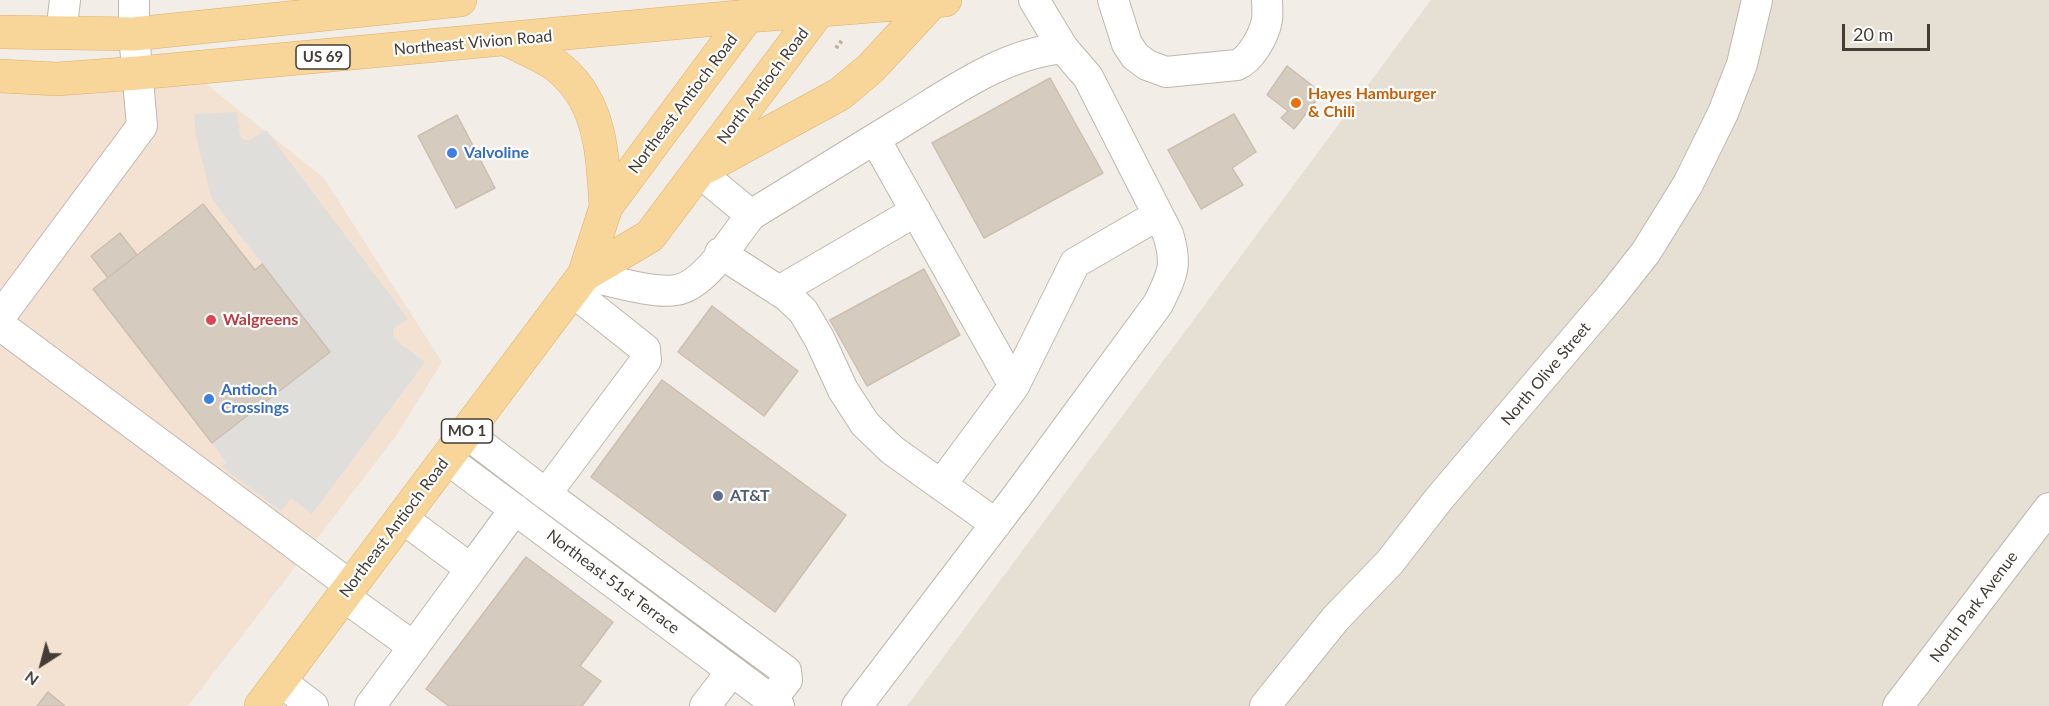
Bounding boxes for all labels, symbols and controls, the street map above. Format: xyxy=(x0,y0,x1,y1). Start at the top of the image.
scale bar xyxy=(1845,12,1934,50)
text: 20 m xyxy=(1853,23,1893,45)
street label: North Antioch Road xyxy=(713,24,813,148)
street label: Northeast Vivion Road xyxy=(393,27,553,59)
street label: Northeast Antioch Road xyxy=(624,31,742,177)
road number: US 69 xyxy=(296,45,350,69)
place label: Hayes Hamburger & Chili xyxy=(1308,84,1436,122)
marker: Hayes Hamburger & Chili xyxy=(1289,96,1303,110)
place label: Valvoline xyxy=(464,143,529,163)
marker: Valvoline xyxy=(445,146,459,160)
place label: Walgreens xyxy=(223,310,298,330)
marker: Walgreens xyxy=(204,313,218,327)
street label: North Olive Street xyxy=(1497,319,1595,429)
place label: Antioch Crossings xyxy=(221,380,289,418)
marker: Antioch Crossings xyxy=(202,392,216,406)
road number: MO 1 xyxy=(442,419,492,443)
street label: Northeast Antioch Road xyxy=(335,455,453,601)
place label: AT&T xyxy=(730,486,770,506)
marker: AT&T xyxy=(711,489,725,503)
street label: Northeast 51st Terrace xyxy=(543,526,683,638)
street label: North Park Avenue xyxy=(1926,548,2022,666)
north arrow xyxy=(12,634,72,694)
text: N xyxy=(21,668,42,690)

